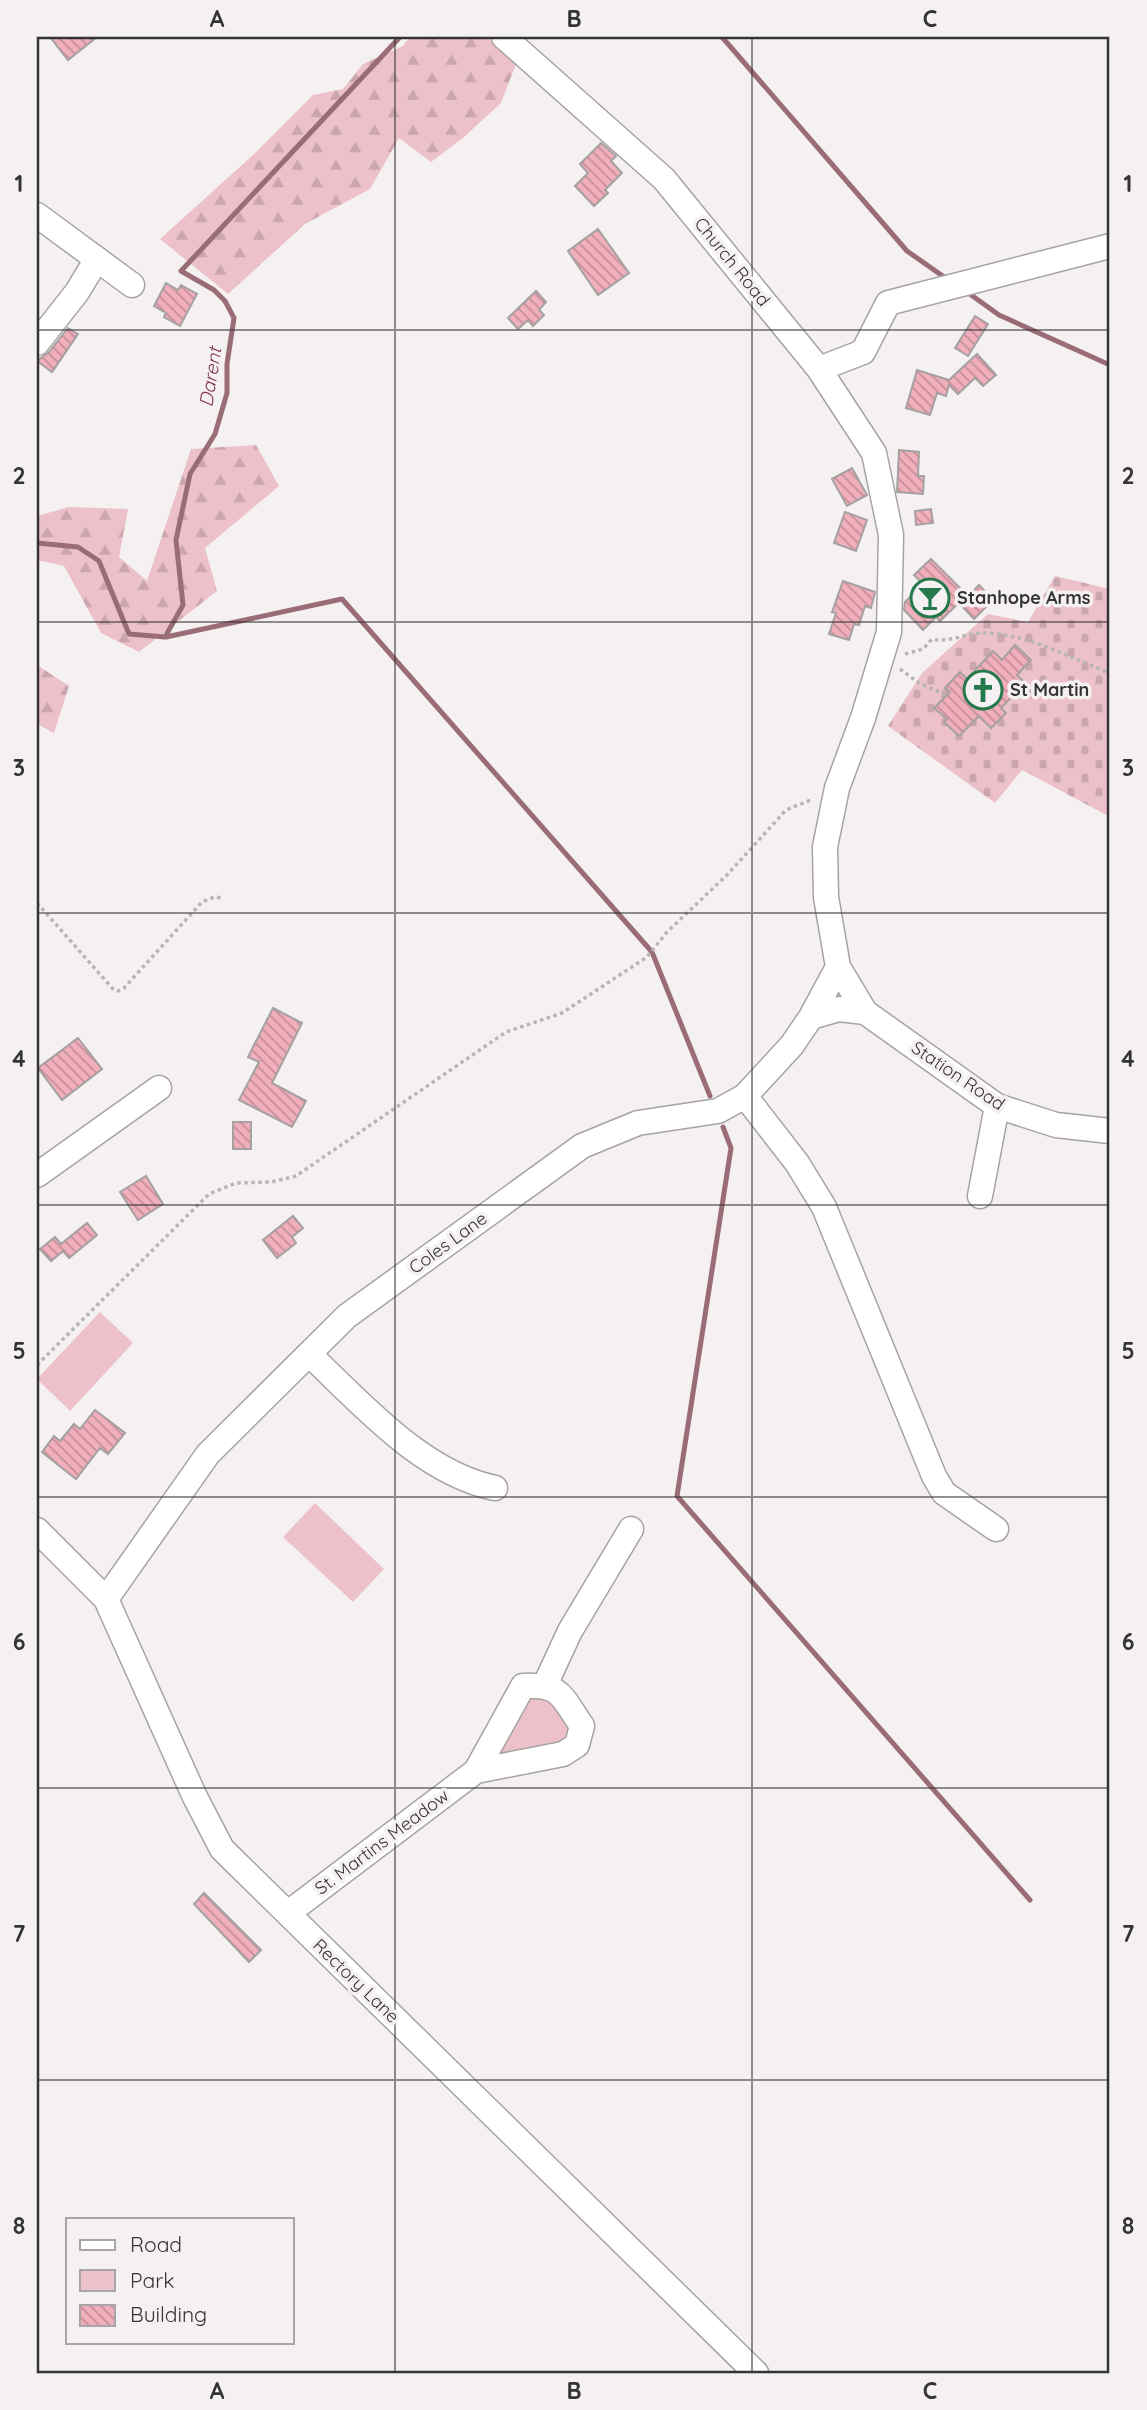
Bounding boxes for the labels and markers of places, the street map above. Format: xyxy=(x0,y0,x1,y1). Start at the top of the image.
bar icon: Stanhope Arms xyxy=(909,577,951,619)
place label: Stanhope Arms xyxy=(957,586,1091,609)
church icon: St Martin xyxy=(962,669,1004,711)
place label: St Martin xyxy=(1010,678,1089,701)

